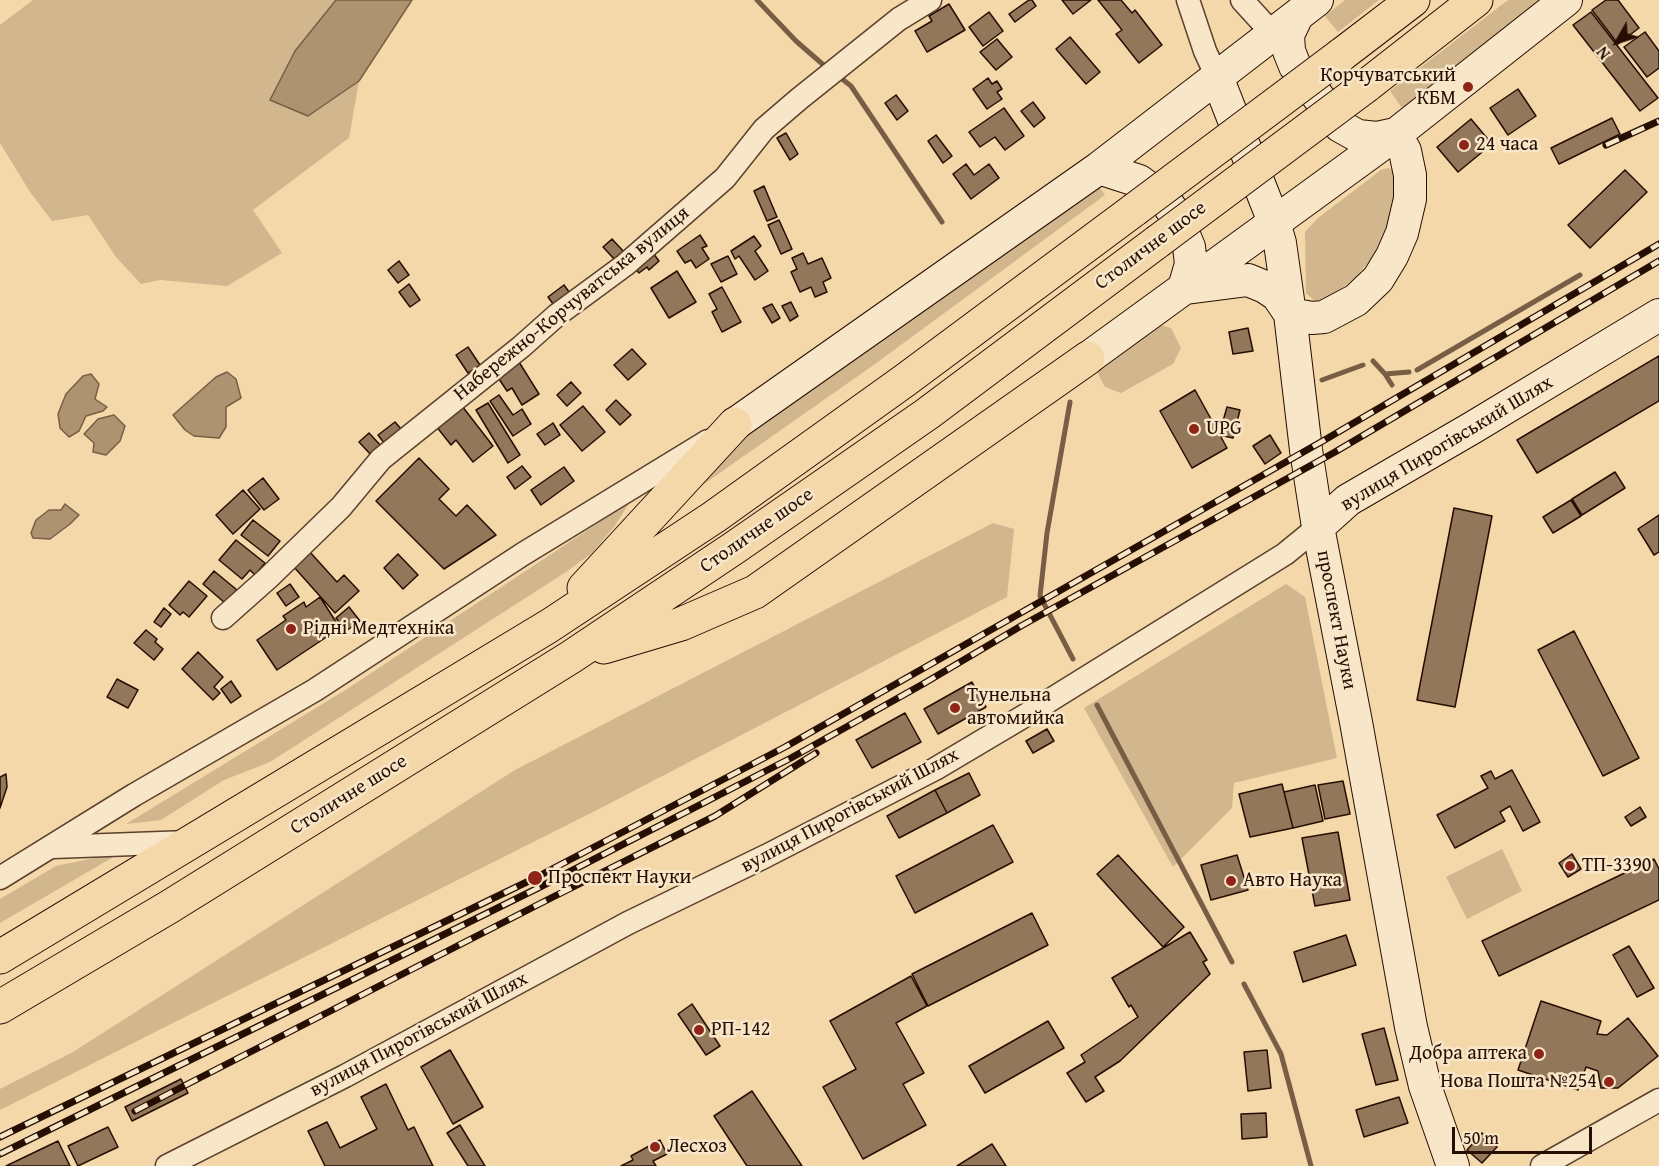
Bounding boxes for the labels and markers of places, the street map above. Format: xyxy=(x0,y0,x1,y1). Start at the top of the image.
place label: Корчуватський КБМ xyxy=(1320,64,1456,111)
marker: Корчуватський КБМ xyxy=(1461,80,1475,94)
place label: 24 часа xyxy=(1476,133,1538,157)
marker: 24 часа xyxy=(1457,138,1471,152)
place label: UPG xyxy=(1206,417,1242,441)
marker: UPG xyxy=(1187,422,1201,436)
place label: Рідні Медтехніка xyxy=(303,617,454,641)
marker: Рідні Медтехніка xyxy=(284,622,298,636)
place label: Тунельна автомийка xyxy=(967,684,1064,731)
marker: Тунельна автомийка xyxy=(948,701,962,715)
place label: ТП-3390 xyxy=(1582,854,1651,878)
marker: ТП-3390 xyxy=(1563,859,1577,873)
place label: Проспект Науки xyxy=(548,866,691,890)
marker: Проспект Науки xyxy=(526,869,544,887)
place label: Авто Наука xyxy=(1243,869,1342,893)
marker: Авто Наука xyxy=(1224,874,1238,888)
place label: РП-142 xyxy=(711,1018,770,1042)
marker: РП-142 xyxy=(692,1023,706,1037)
place label: Добра аптека xyxy=(1409,1042,1527,1066)
marker: Добра аптека xyxy=(1532,1047,1546,1061)
place label: Нова Пошта №254 xyxy=(1440,1070,1597,1094)
marker: Нова Пошта №254 xyxy=(1602,1075,1616,1089)
place label: Лесхоз xyxy=(667,1135,727,1159)
marker: Лесхоз xyxy=(648,1140,662,1154)

